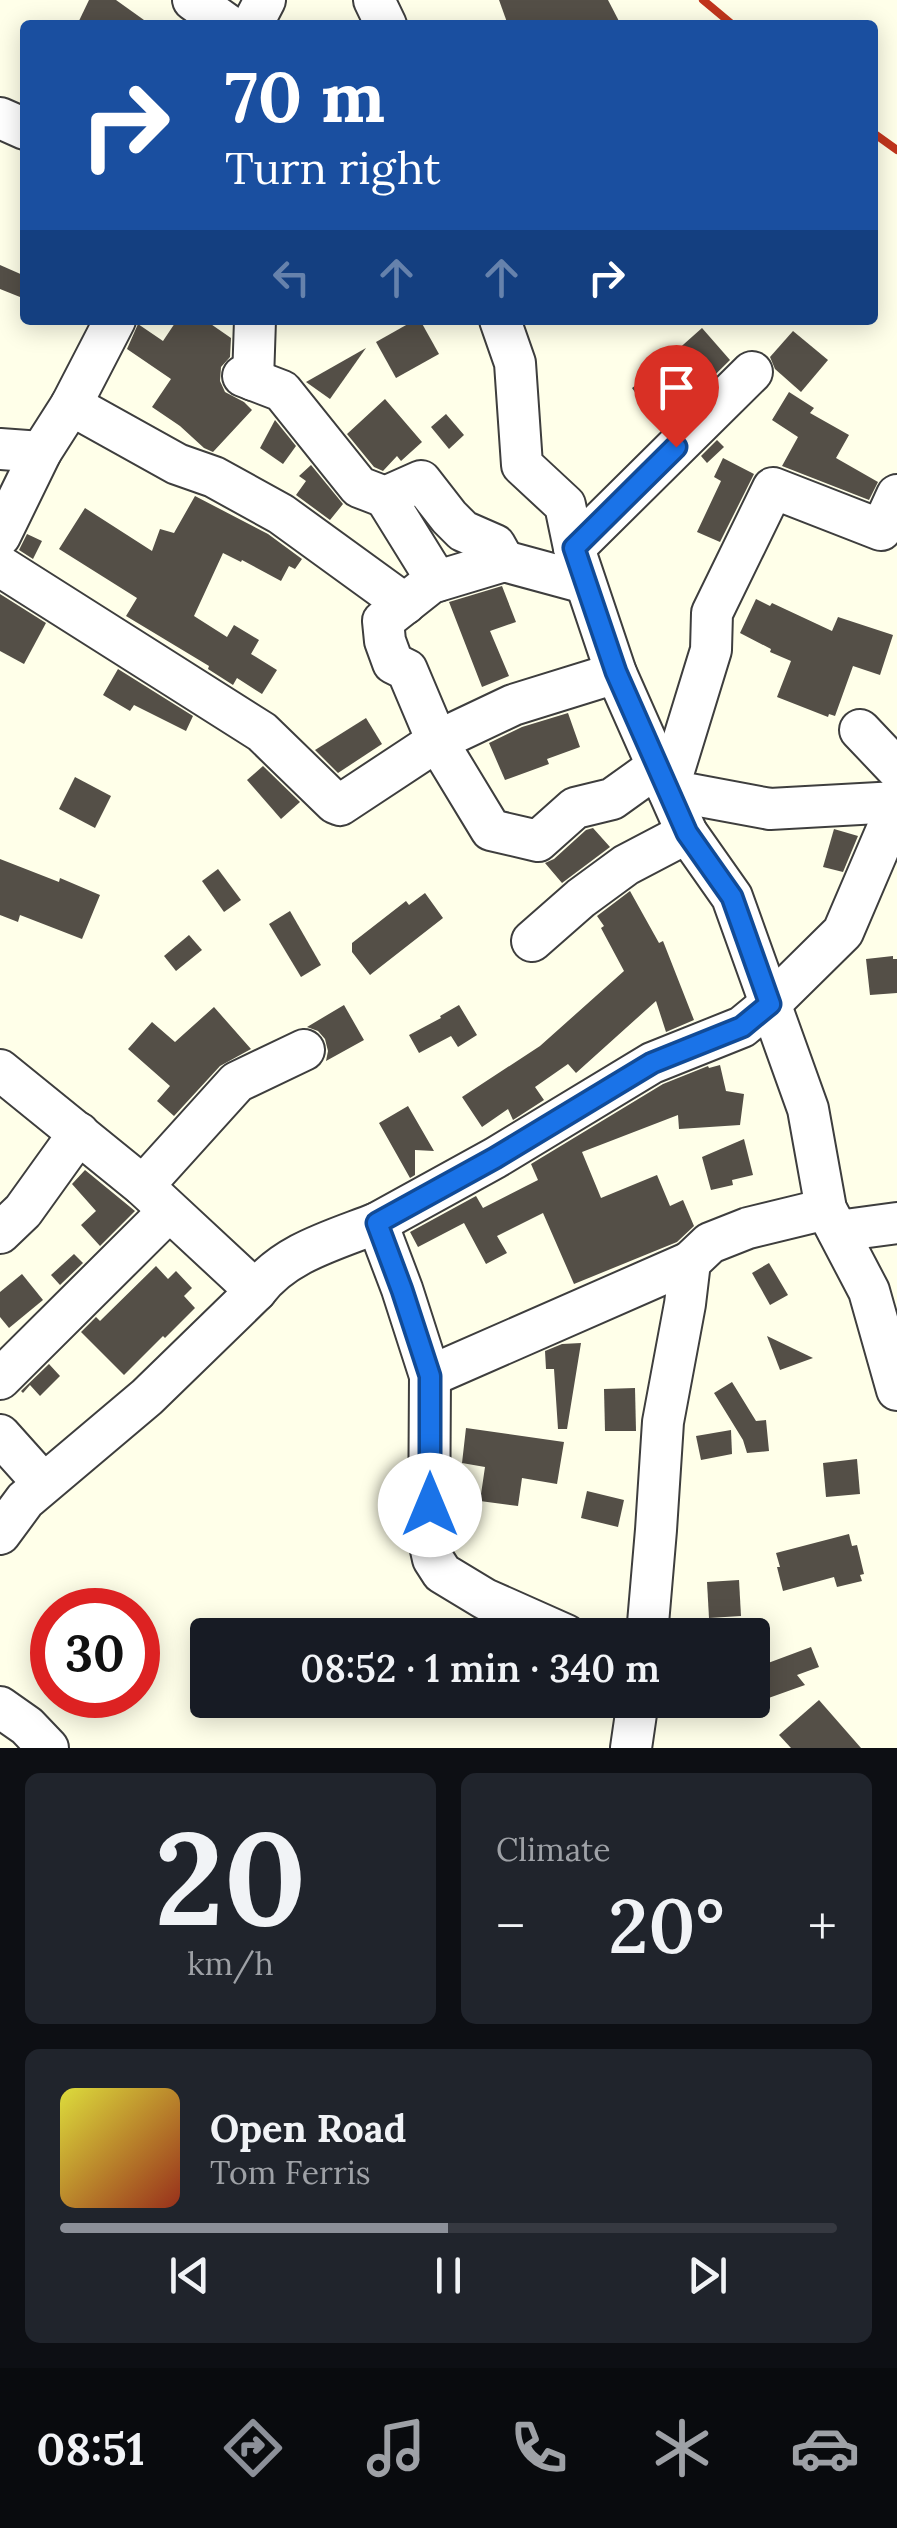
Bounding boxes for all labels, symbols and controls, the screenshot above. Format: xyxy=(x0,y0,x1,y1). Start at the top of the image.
text: 70 m xyxy=(225,52,385,141)
icon: right xyxy=(60,60,190,190)
text: Turn right xyxy=(225,139,441,196)
icon: left xyxy=(264,250,319,305)
icon: ahead xyxy=(369,250,424,305)
icon: ahead xyxy=(474,250,529,305)
icon: right xyxy=(579,250,634,305)
pin xyxy=(634,345,719,448)
icon: arrive xyxy=(649,360,704,415)
position arrow xyxy=(378,1453,482,1557)
speed limit sign: 30 xyxy=(30,1588,160,1718)
text: 08:52 · 1 min · 340 m xyxy=(300,1644,660,1692)
text: 20 xyxy=(155,1794,306,1961)
text: Climate xyxy=(496,1829,611,1870)
text: 20° xyxy=(608,1878,725,1974)
text: − xyxy=(496,1891,525,1961)
text: + xyxy=(808,1891,837,1961)
text: km/h xyxy=(187,1943,274,1984)
text: Open Road xyxy=(210,2104,406,2152)
text: Tom Ferris xyxy=(210,2152,371,2193)
icon: previous xyxy=(162,2248,217,2303)
icon: pause xyxy=(421,2248,476,2303)
icon: next xyxy=(680,2248,735,2303)
icon: directions xyxy=(218,2413,288,2483)
icon: music xyxy=(361,2413,431,2483)
icon: phone xyxy=(504,2413,574,2483)
icon: climate xyxy=(647,2413,717,2483)
icon: car xyxy=(790,2413,860,2483)
text: 08:51 xyxy=(37,2420,145,2477)

